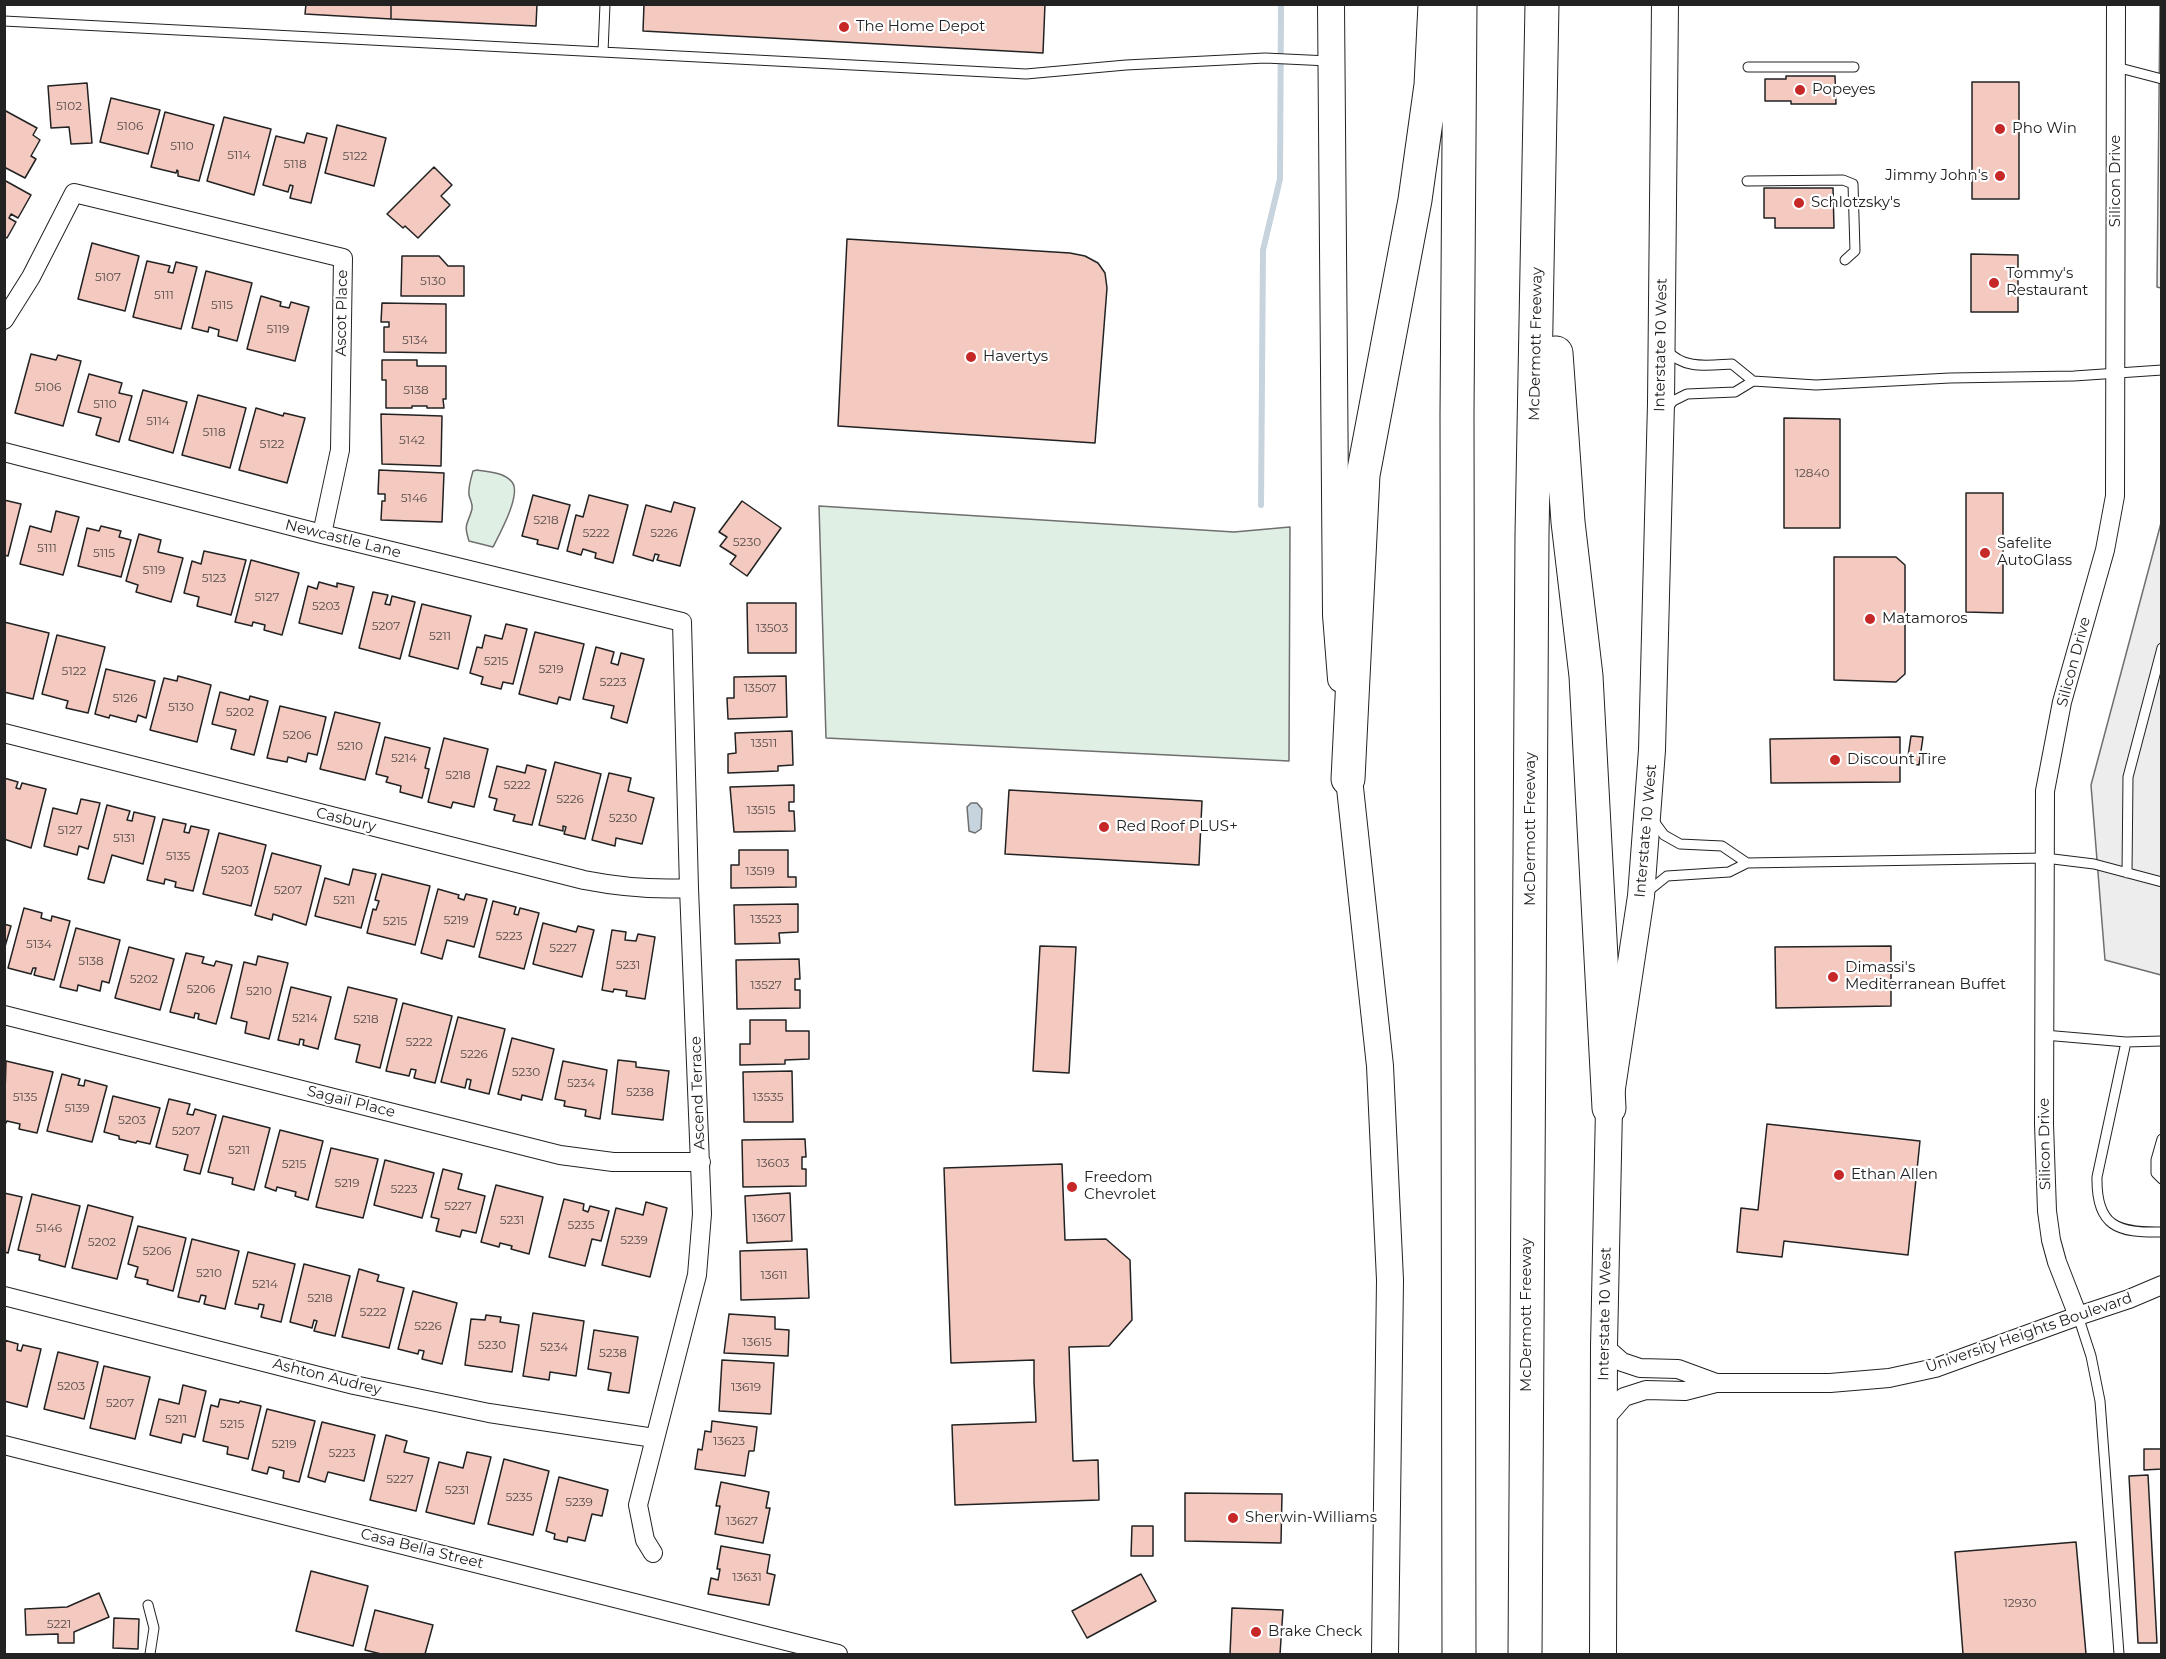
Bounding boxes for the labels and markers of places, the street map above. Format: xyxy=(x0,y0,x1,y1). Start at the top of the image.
place label: The Home Depot xyxy=(856,18,985,36)
marker: The Home Depot xyxy=(837,20,851,34)
place label: Popeyes xyxy=(1812,81,1875,99)
marker: Popeyes xyxy=(1793,83,1807,97)
place label: Pho Win xyxy=(2012,120,2077,138)
marker: Pho Win xyxy=(1993,122,2007,136)
place label: Jimmy John's xyxy=(1885,167,1988,185)
marker: Jimmy John's xyxy=(1993,169,2007,183)
place label: Schlotzsky's xyxy=(1811,194,1900,212)
marker: Schlotzsky's xyxy=(1792,196,1806,210)
place label: Tommy's Restaurant xyxy=(2006,265,2088,300)
marker: Tommy's Restaurant xyxy=(1987,276,2001,290)
place label: Havertys xyxy=(983,348,1048,366)
marker: Havertys xyxy=(964,350,978,364)
place label: Safelite AutoGlass xyxy=(1997,535,2072,570)
marker: Safelite AutoGlass xyxy=(1978,546,1992,560)
place label: Matamoros xyxy=(1882,610,1968,628)
marker: Matamoros xyxy=(1863,612,1877,626)
place label: Discount Tire xyxy=(1847,751,1946,769)
marker: Discount Tire xyxy=(1828,753,1842,767)
place label: Red Roof PLUS+ xyxy=(1116,818,1238,836)
marker: Red Roof PLUS+ xyxy=(1097,820,1111,834)
place label: Dimassi's Mediterranean Buffet xyxy=(1845,959,2006,994)
marker: Dimassi's Mediterranean Buffet xyxy=(1826,970,1840,984)
place label: Ethan Allen xyxy=(1851,1166,1938,1184)
marker: Ethan Allen xyxy=(1832,1168,1846,1182)
place label: Freedom Chevrolet xyxy=(1084,1169,1156,1204)
marker: Freedom Chevrolet xyxy=(1065,1180,1079,1194)
place label: Sherwin-Williams xyxy=(1245,1509,1377,1527)
marker: Sherwin-Williams xyxy=(1226,1511,1240,1525)
place label: Brake Check xyxy=(1268,1623,1362,1641)
marker: Brake Check xyxy=(1249,1625,1263,1639)

